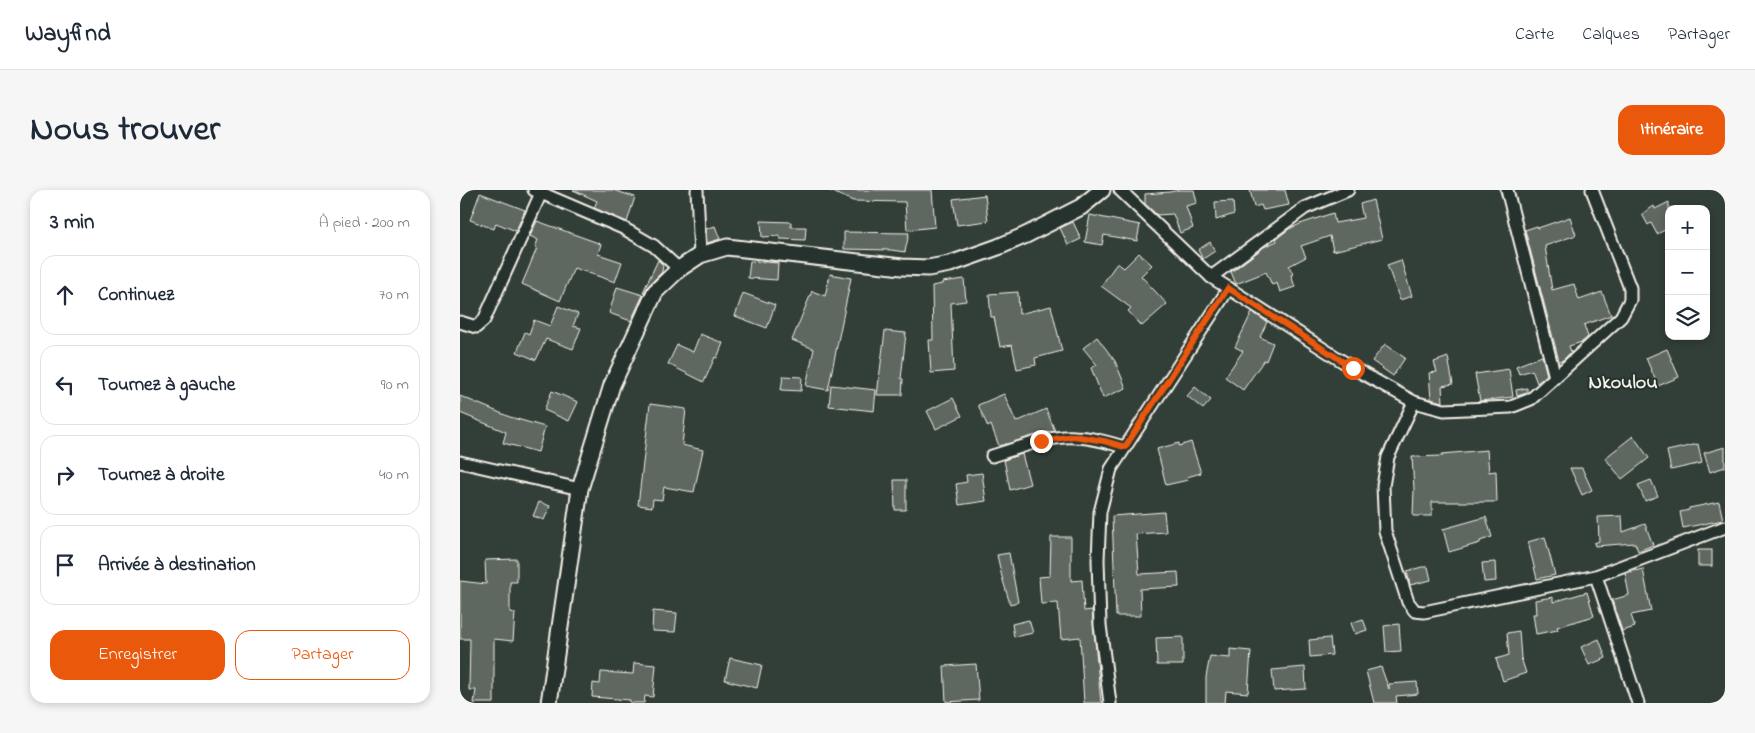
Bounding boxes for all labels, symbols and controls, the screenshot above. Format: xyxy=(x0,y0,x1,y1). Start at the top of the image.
text: Wayfind xyxy=(25,17,111,52)
text: Carte xyxy=(1515,22,1554,48)
text: Calques xyxy=(1582,22,1640,48)
text: Partager xyxy=(1668,22,1730,48)
text: Nous trouver xyxy=(30,105,220,156)
button: Itinéraire xyxy=(1618,105,1725,155)
map controls xyxy=(1665,205,1710,340)
button: + xyxy=(1665,205,1710,250)
text: 3 min xyxy=(50,208,94,238)
text: À pied · 200 m xyxy=(319,211,410,235)
button: − xyxy=(1665,250,1710,295)
icon: ahead xyxy=(51,281,79,309)
text: Continuez xyxy=(98,282,174,309)
text: 70 m xyxy=(379,283,409,307)
button: layers xyxy=(1665,295,1710,340)
route start xyxy=(1342,357,1365,380)
district label: Nkoulou xyxy=(1588,369,1658,398)
icon: left xyxy=(51,371,79,399)
text: Tournez à gauche xyxy=(98,372,235,399)
text: 90 m xyxy=(381,373,409,397)
route end xyxy=(1030,430,1053,453)
icon: right xyxy=(51,461,79,489)
text: Tournez à droite xyxy=(98,462,224,489)
text: 40 m xyxy=(379,463,409,487)
icon: arrive xyxy=(51,551,79,579)
text: Arrivée à destination xyxy=(98,552,256,579)
button: Enregistrer xyxy=(50,630,225,680)
button: Partager xyxy=(235,630,410,680)

